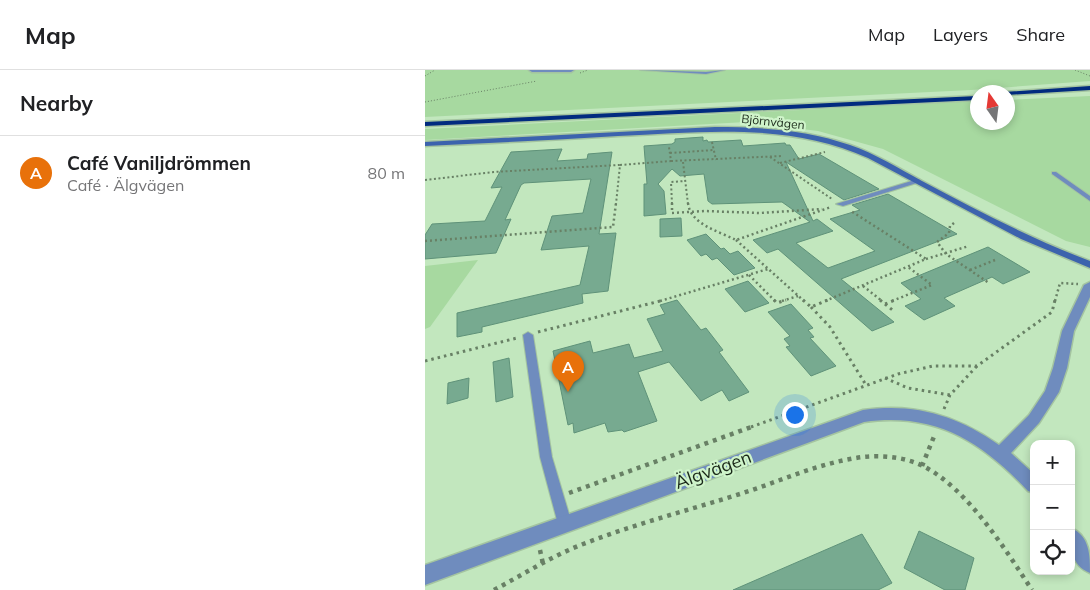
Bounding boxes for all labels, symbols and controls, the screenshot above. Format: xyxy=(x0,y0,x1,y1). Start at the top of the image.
text: Map xyxy=(25,20,76,50)
text: Map xyxy=(868,23,905,46)
text: Layers xyxy=(933,23,988,46)
text: Share xyxy=(1016,23,1065,46)
north arrow xyxy=(970,85,1015,130)
text: Nearby xyxy=(20,90,93,116)
street label: Björnvägen xyxy=(741,111,805,132)
text: Café Vaniljdrömmen xyxy=(67,151,251,175)
text: A xyxy=(30,163,42,183)
text: 80 m xyxy=(368,163,405,183)
text: Café · Älgvägen xyxy=(67,175,184,195)
pin: A xyxy=(552,351,584,392)
your location xyxy=(782,402,808,428)
map controls xyxy=(1030,440,1075,575)
button: + xyxy=(1030,440,1075,485)
street label: Älgvägen xyxy=(671,445,754,494)
button: − xyxy=(1030,485,1075,530)
button: locate xyxy=(1030,530,1075,575)

